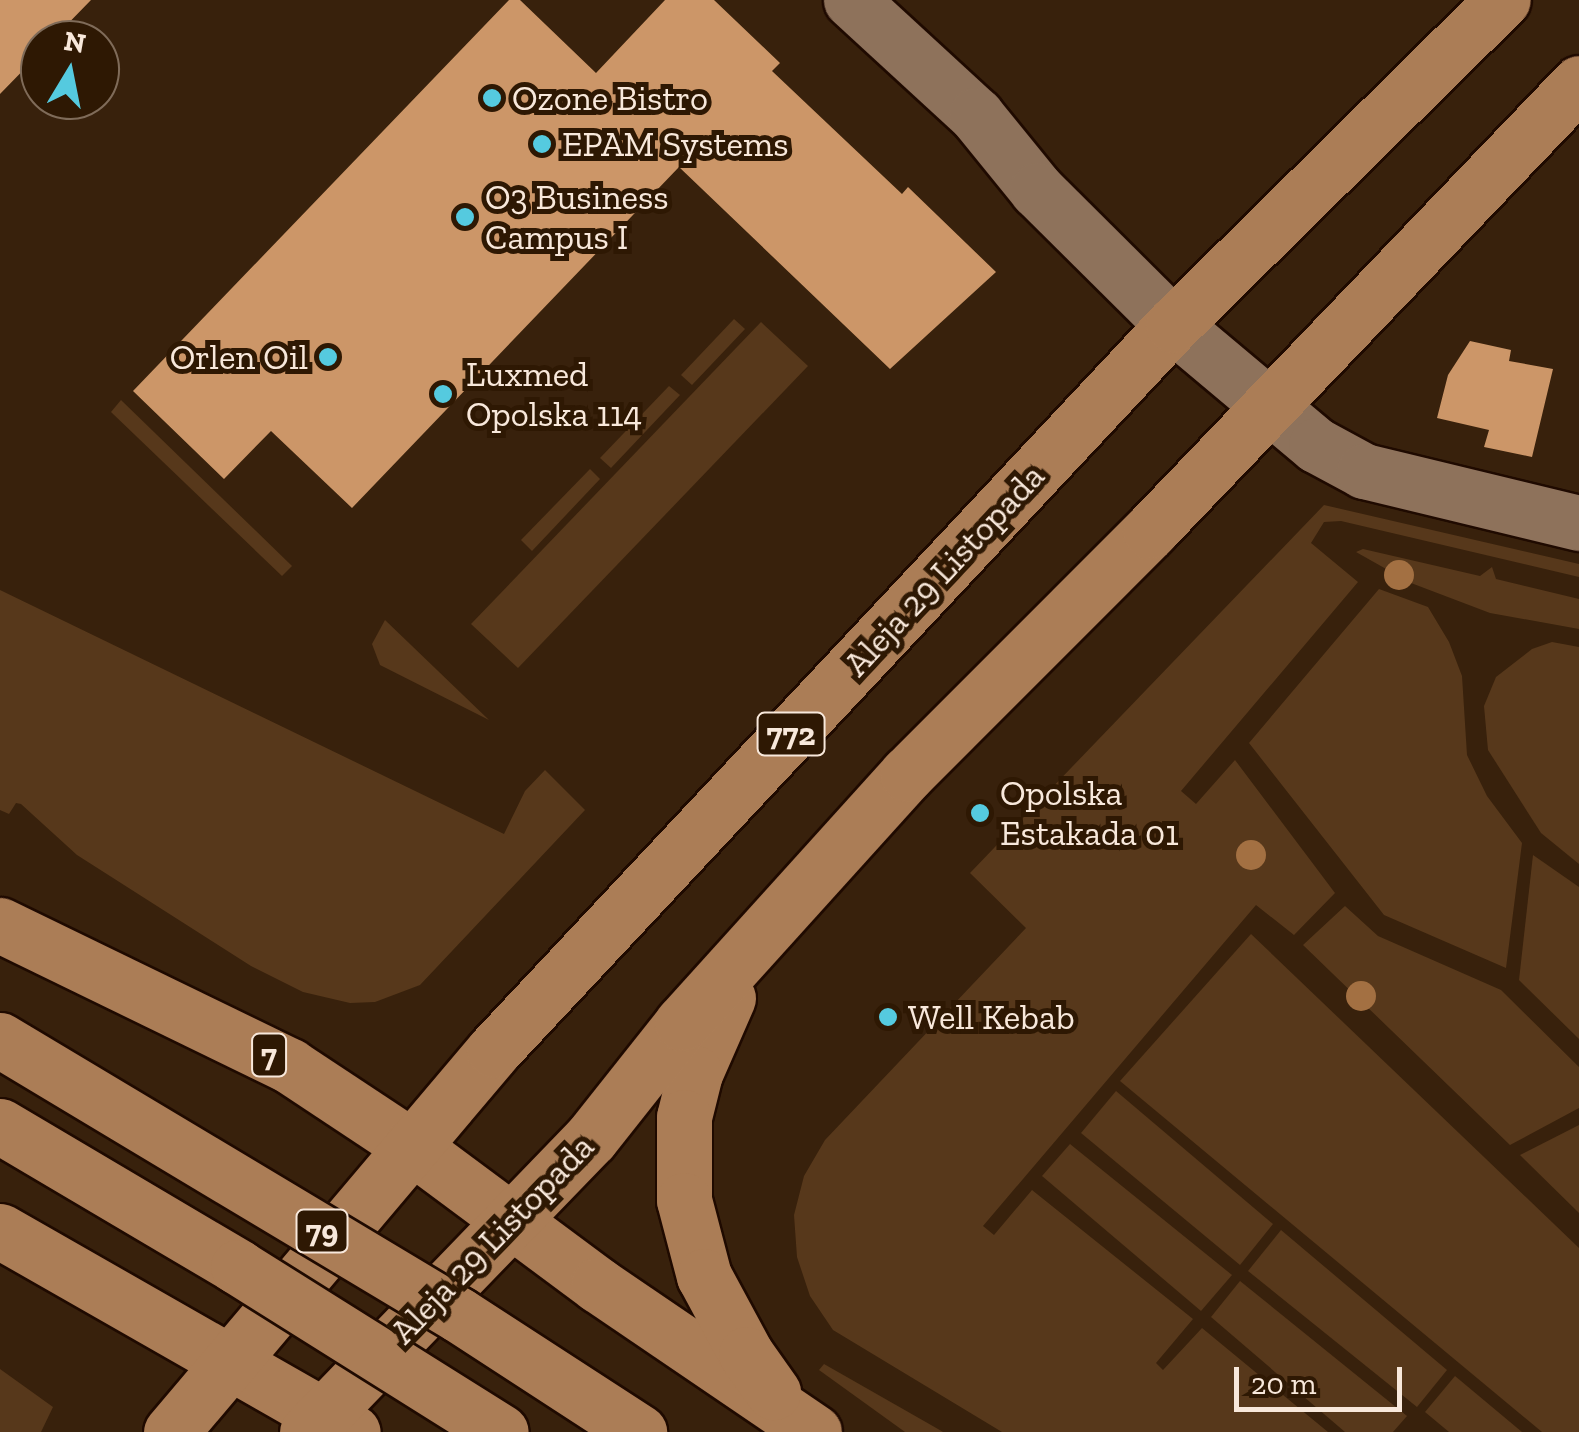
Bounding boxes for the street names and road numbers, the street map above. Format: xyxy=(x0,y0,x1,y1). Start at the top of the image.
street label: Aleja 29 Listopada xyxy=(835,455,1053,685)
road number: 772 xyxy=(756,707,826,761)
road number: 7 xyxy=(249,1028,289,1082)
street label: Aleja 29 Listopada xyxy=(382,1126,602,1352)
road number: 79 xyxy=(294,1204,350,1258)

